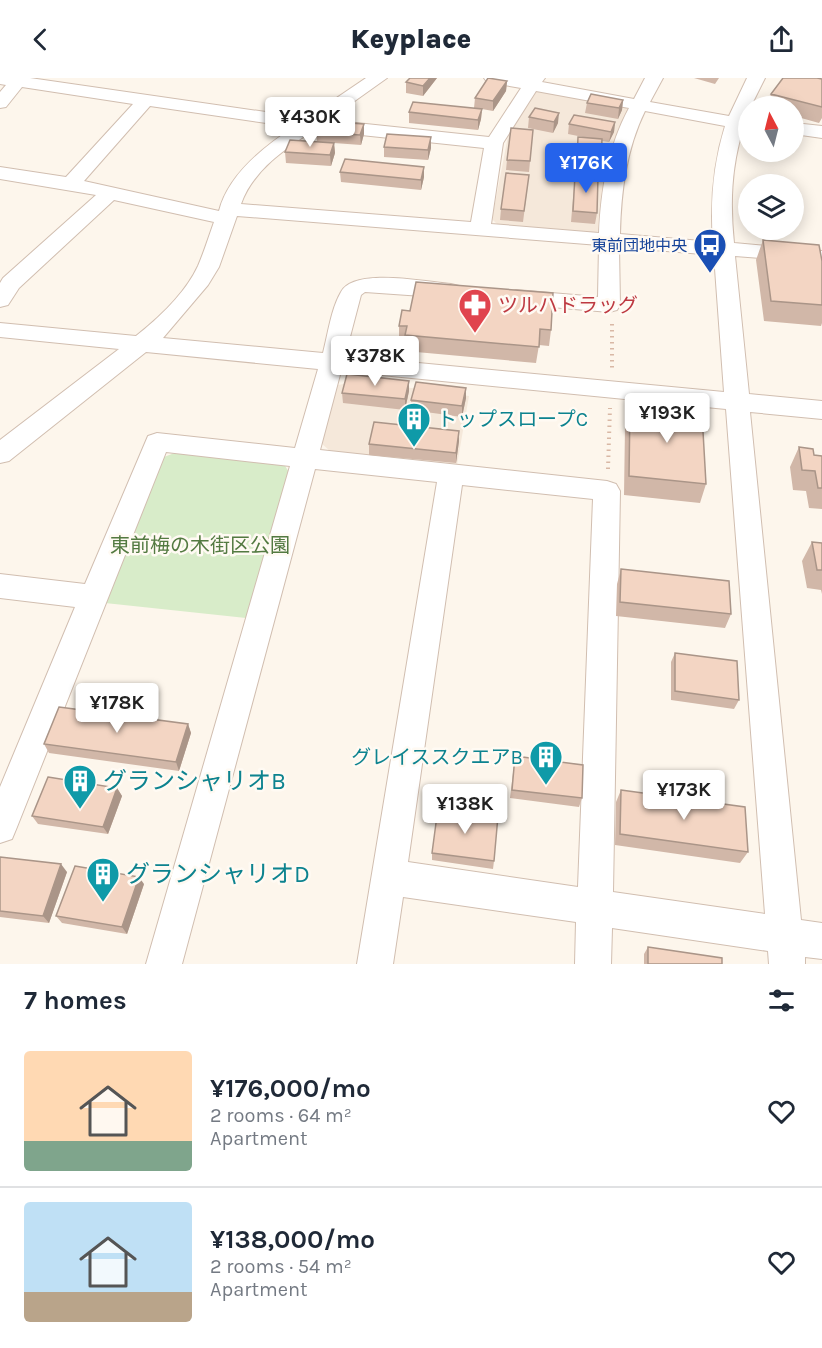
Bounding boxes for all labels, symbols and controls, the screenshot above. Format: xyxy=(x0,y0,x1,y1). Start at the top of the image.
icon: back xyxy=(24,23,57,56)
text: Keyplace xyxy=(351,23,471,55)
icon: share xyxy=(765,23,798,56)
north arrow xyxy=(738,96,804,162)
map controls xyxy=(738,96,804,240)
pin: ¥430K xyxy=(268,97,352,148)
text: ¥430K xyxy=(279,105,341,128)
pin: ¥176K xyxy=(544,143,628,194)
text: ¥176K xyxy=(559,151,613,174)
button: layers xyxy=(738,174,804,240)
bus stop icon: 東前団地中央 xyxy=(692,227,728,274)
place label: 東前団地中央 xyxy=(591,236,687,255)
pharmacy icon: ツルハドラッグ xyxy=(457,287,493,334)
place label: ツルハドラッグ xyxy=(498,294,638,317)
pin: ¥378K xyxy=(333,336,417,387)
text: ¥378K xyxy=(345,344,405,367)
pin: ¥193K xyxy=(625,393,709,444)
building icon: トップスロープC xyxy=(396,401,432,448)
text: ¥193K xyxy=(639,401,695,424)
place label: トップスロープC xyxy=(437,408,588,431)
park label: 東前梅の木街区公園 xyxy=(110,534,290,557)
pin: ¥178K xyxy=(75,683,159,734)
text: ¥178K xyxy=(90,691,144,714)
building icon: グレイススクエアB xyxy=(528,739,564,786)
place label: グレイススクエアB xyxy=(351,746,523,769)
building icon: グランシャリオB xyxy=(62,763,98,810)
place label: グランシャリオB xyxy=(103,767,286,795)
pin: ¥173K xyxy=(642,770,726,821)
text: ¥173K xyxy=(657,778,711,801)
pin: ¥138K xyxy=(423,784,507,835)
text: ¥138K xyxy=(436,792,494,815)
building icon: グランシャリオD xyxy=(85,856,121,903)
place label: グランシャリオD xyxy=(126,860,310,888)
icon: filters xyxy=(765,984,798,1017)
text: 7 homes xyxy=(24,985,127,1016)
text: ¥176,000/mo xyxy=(210,1073,371,1104)
icon: home xyxy=(72,1075,144,1147)
icon: heart xyxy=(765,1095,798,1128)
text: 2 rooms · 64 m² xyxy=(210,1104,352,1127)
text: Apartment xyxy=(210,1127,308,1150)
text: ¥138,000/mo xyxy=(210,1224,375,1255)
icon: home xyxy=(72,1226,144,1298)
icon: heart xyxy=(765,1246,798,1279)
text: 2 rooms · 54 m² xyxy=(210,1255,352,1278)
text: Apartment xyxy=(210,1278,308,1301)

